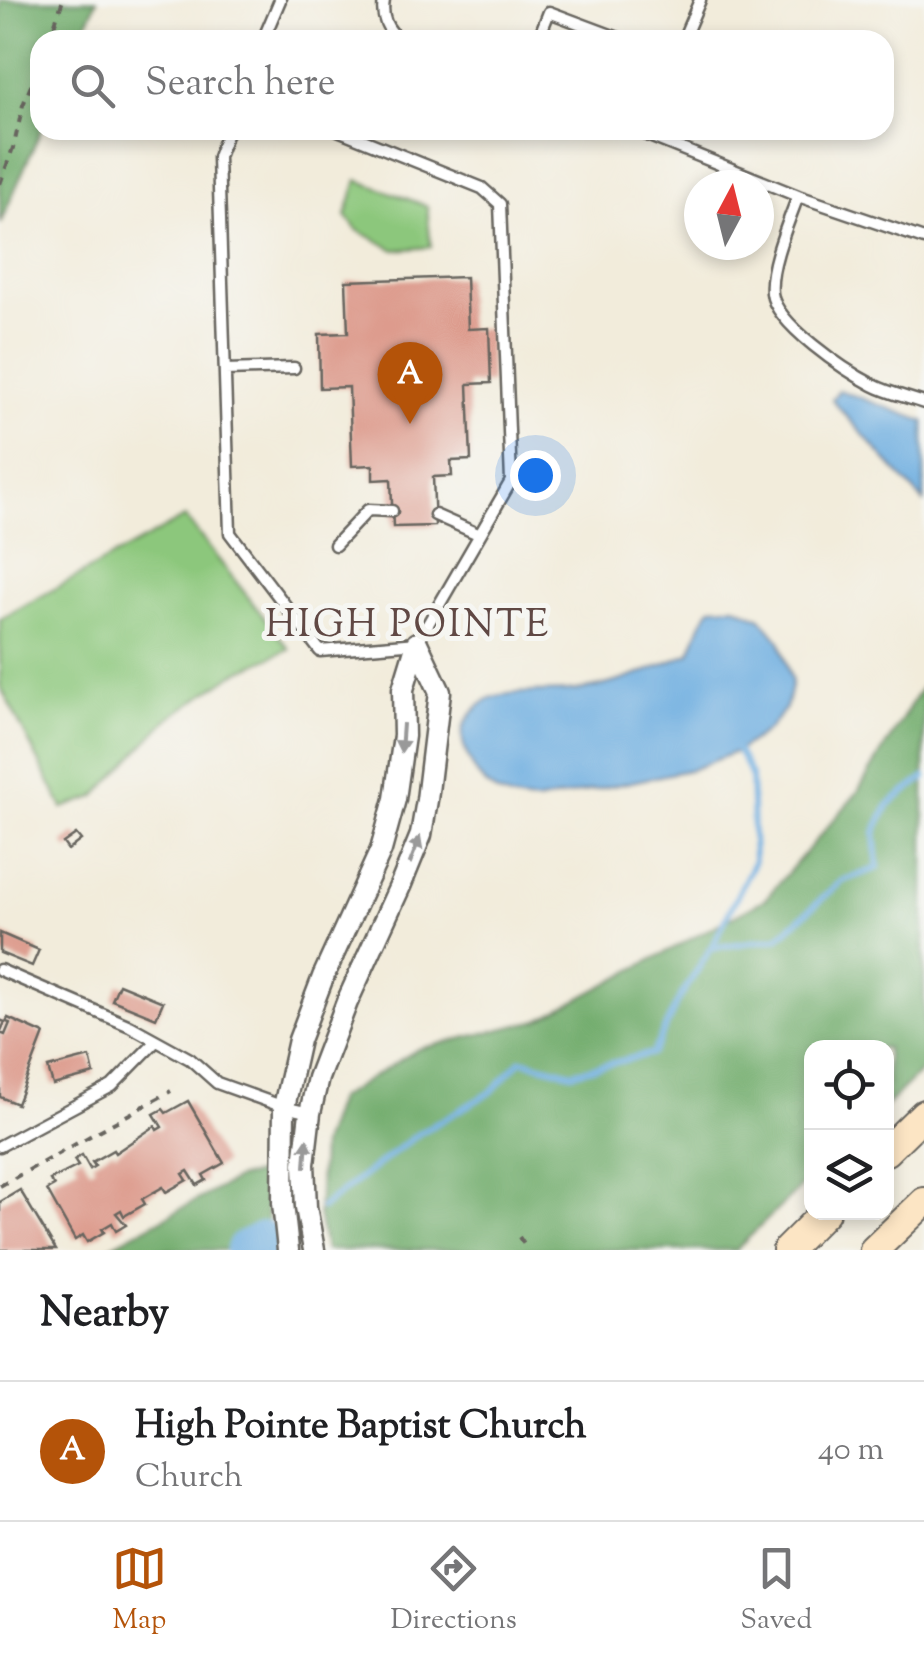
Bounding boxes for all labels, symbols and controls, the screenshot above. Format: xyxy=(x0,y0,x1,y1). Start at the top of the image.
search box xyxy=(30,30,894,140)
icon: search xyxy=(65,58,120,113)
text: Search here xyxy=(145,58,336,112)
north arrow xyxy=(684,170,774,260)
pin: A xyxy=(378,342,442,424)
your location xyxy=(510,450,561,501)
district label: HIGH POINTE xyxy=(265,600,551,654)
one-way arrow xyxy=(394,722,410,754)
one-way arrow xyxy=(408,834,423,864)
map controls xyxy=(804,1040,894,1220)
button: locate xyxy=(804,1040,894,1130)
button: layers xyxy=(804,1130,894,1220)
one-way arrow xyxy=(298,1137,314,1169)
text: Nearby xyxy=(40,1285,169,1345)
text: High Pointe Baptist Church xyxy=(135,1401,587,1455)
text: A xyxy=(60,1428,85,1474)
text: 40 m xyxy=(818,1428,884,1474)
text: Church xyxy=(135,1455,243,1501)
tab: Map xyxy=(112,1541,167,1641)
tab: Directions xyxy=(390,1541,517,1641)
tab: Saved xyxy=(740,1541,812,1641)

